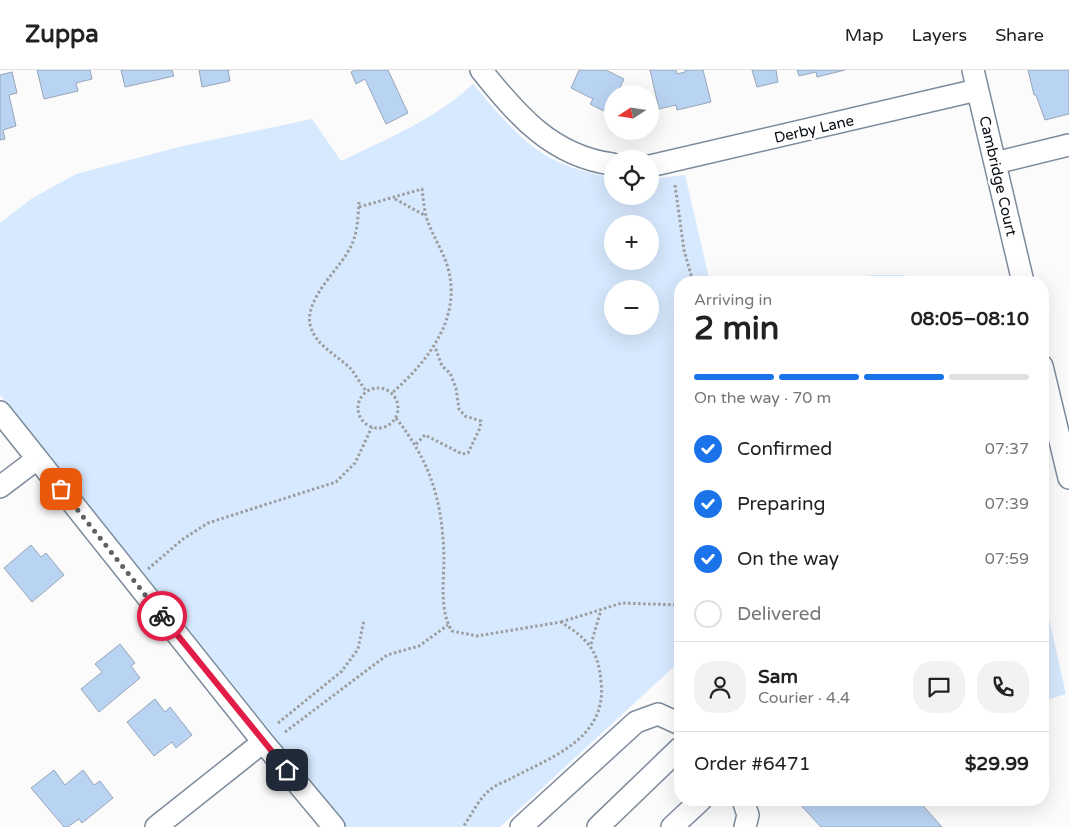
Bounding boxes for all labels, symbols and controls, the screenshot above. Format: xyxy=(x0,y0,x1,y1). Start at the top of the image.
text: Zuppa xyxy=(25,20,99,49)
text: Map xyxy=(845,24,884,46)
text: Layers xyxy=(912,24,967,46)
text: Share xyxy=(995,24,1044,46)
north arrow xyxy=(604,85,659,140)
map controls xyxy=(604,85,659,335)
street label: Derby Lane xyxy=(772,111,856,147)
street label: Cambridge Court xyxy=(975,114,1021,238)
button: locate xyxy=(604,150,659,205)
button: + xyxy=(604,215,659,270)
button: − xyxy=(604,280,659,335)
text: Arriving in xyxy=(694,290,772,310)
text: 08:05–08:10 xyxy=(911,308,1029,330)
text: 2 min xyxy=(694,310,779,348)
text: On the way · 70 m xyxy=(694,388,831,408)
icon: check xyxy=(694,435,722,463)
text: Confirmed xyxy=(737,438,832,460)
text: 07:37 xyxy=(985,439,1029,459)
pin xyxy=(40,468,82,510)
icon: bag xyxy=(47,475,75,503)
icon: check xyxy=(694,490,722,518)
text: Preparing xyxy=(737,493,826,515)
text: 07:39 xyxy=(985,494,1029,514)
icon: check xyxy=(694,545,722,573)
text: On the way xyxy=(737,548,839,570)
text: 07:59 xyxy=(985,549,1029,569)
courier xyxy=(137,591,187,641)
icon: bike xyxy=(148,602,176,630)
text: Delivered xyxy=(737,603,822,625)
button: person xyxy=(694,661,746,713)
button: chat xyxy=(913,661,965,713)
button: phone xyxy=(977,661,1029,713)
text: Sam xyxy=(758,666,798,688)
text: Courier · 4.4 xyxy=(758,688,850,708)
pin xyxy=(266,749,308,791)
text: Order #6471 xyxy=(694,753,811,775)
text: $29.99 xyxy=(965,753,1029,775)
icon: home xyxy=(273,756,301,784)

